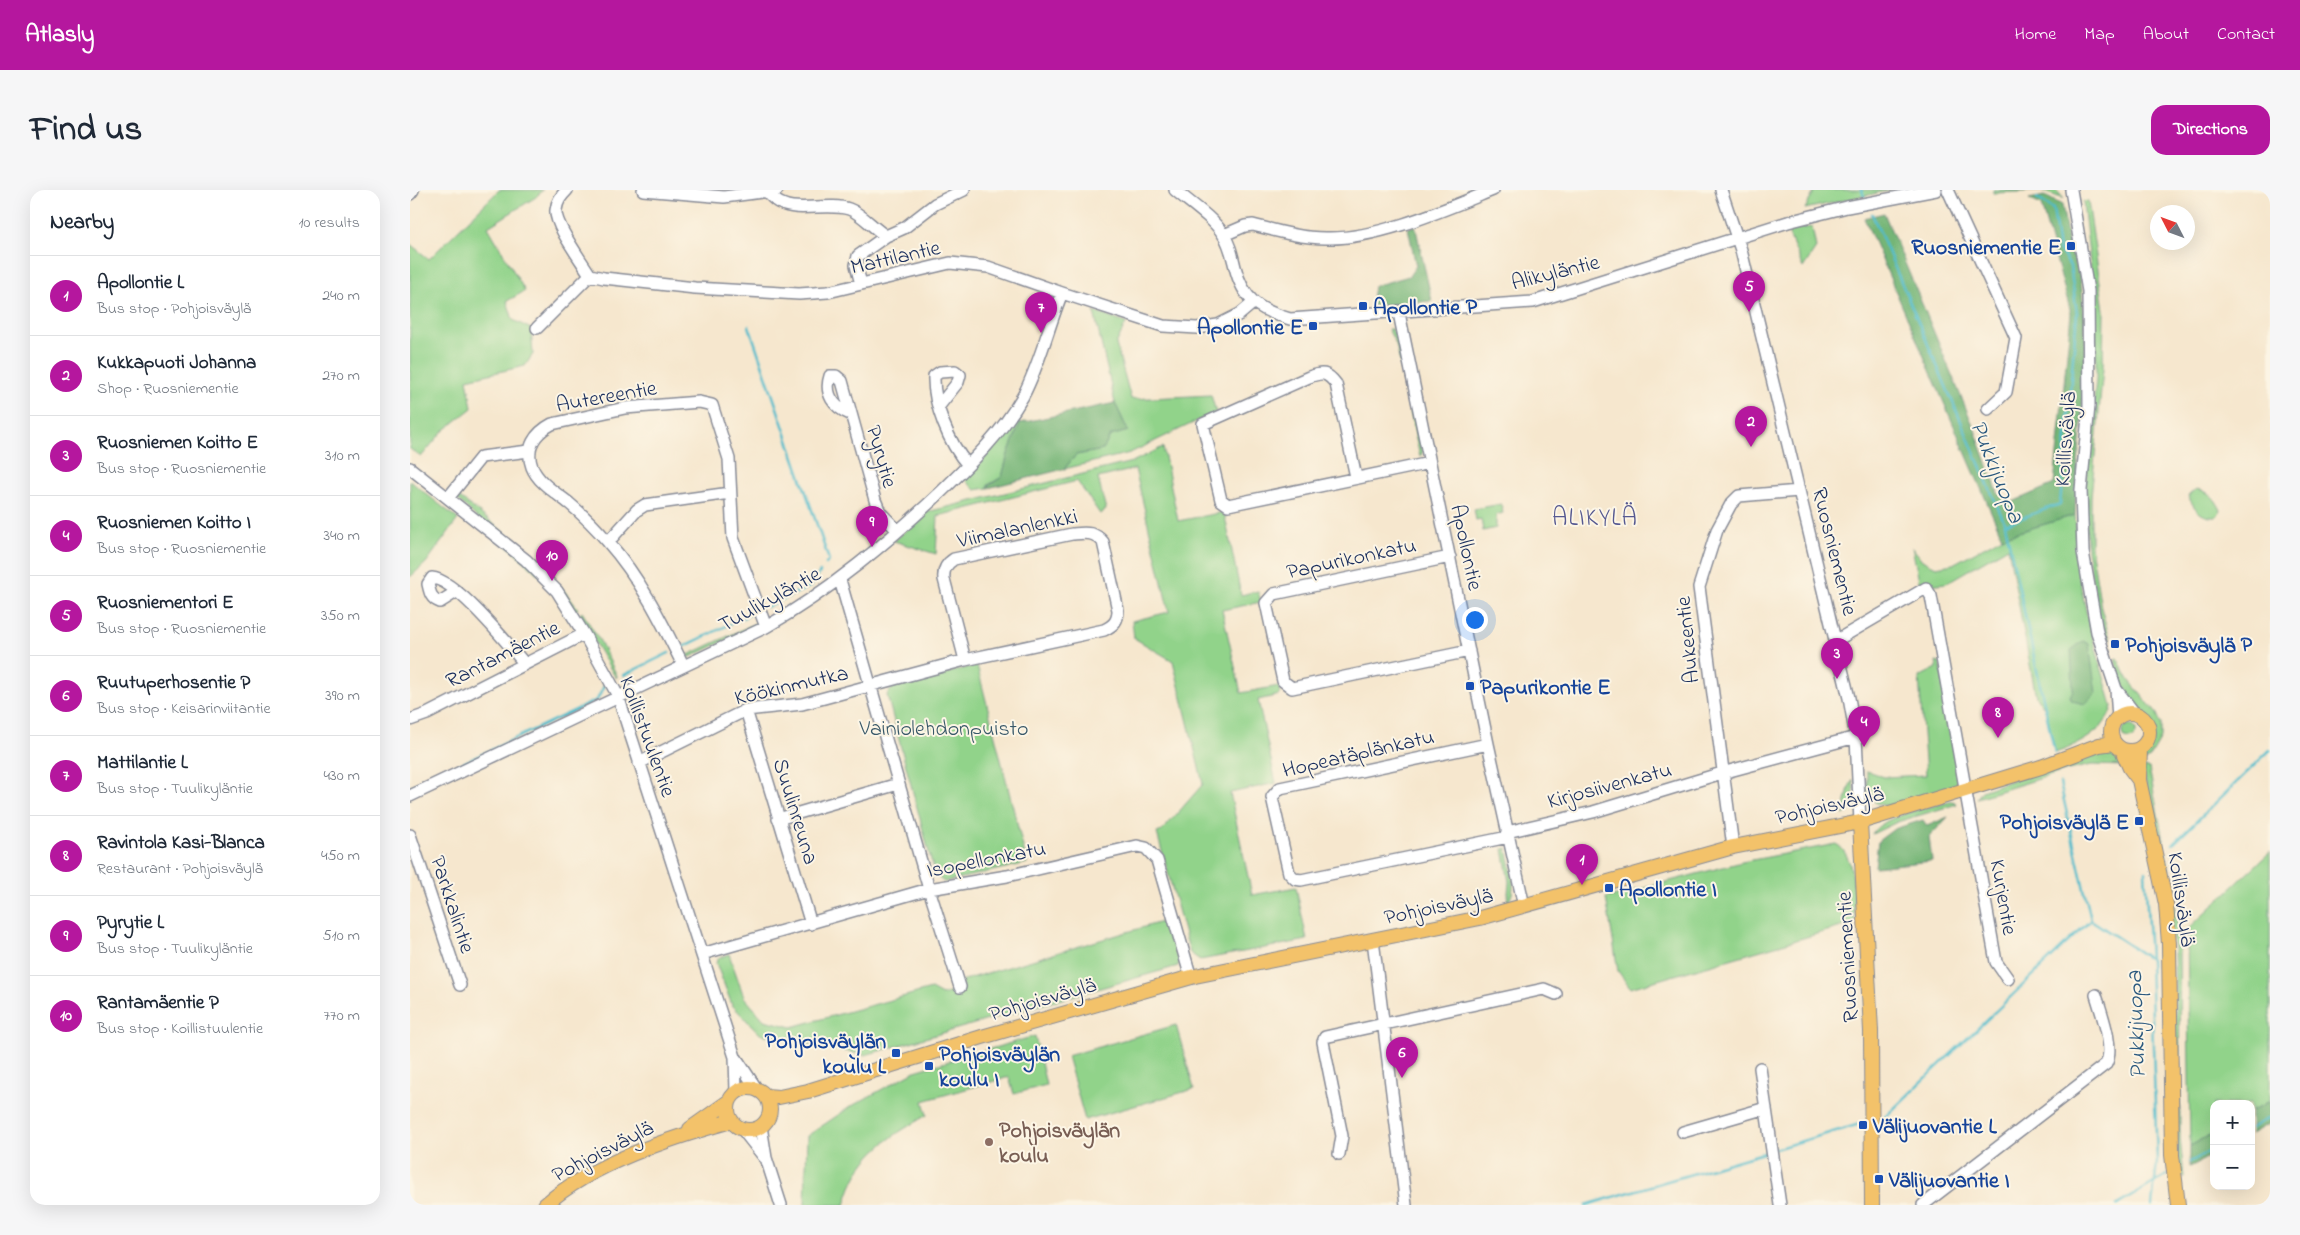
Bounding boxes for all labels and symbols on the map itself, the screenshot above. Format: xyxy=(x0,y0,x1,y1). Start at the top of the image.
north arrow xyxy=(2150,205,2195,250)
street label: Mattilantie xyxy=(847,233,944,285)
place label: Ruosniementie E xyxy=(1911,233,2061,265)
marker: Ruosniementie E xyxy=(2065,240,2077,252)
street label: Alikyläntie xyxy=(1508,247,1604,301)
pin: 5 xyxy=(1733,271,1765,312)
pin: 7 xyxy=(1025,292,1057,333)
place label: Apollontie P xyxy=(1373,293,1478,325)
marker: Apollontie P xyxy=(1357,300,1369,312)
place label: Apollontie E xyxy=(1197,313,1303,345)
marker: Apollontie E xyxy=(1307,320,1319,332)
street label: Autereentie xyxy=(554,373,660,423)
street label: Koillisväylä xyxy=(2048,391,2087,488)
pin: 2 xyxy=(1735,406,1767,447)
water label: Pukkijuopa xyxy=(1959,415,2033,530)
street label: Pyrytie xyxy=(855,422,904,492)
street label: Ruosniementie xyxy=(1802,484,1864,619)
district label: ALIKYLÄ xyxy=(1552,501,1638,537)
street label: Viimalanlenkki xyxy=(953,502,1081,559)
street label: Apollontie xyxy=(1440,502,1490,594)
pin: 9 xyxy=(856,506,888,547)
street label: Papurikonkatu xyxy=(1284,531,1419,589)
pin: 10 xyxy=(536,540,568,581)
street label: Tuulikyläntie xyxy=(713,559,828,643)
street label: Aukeentie xyxy=(1668,594,1709,685)
your location xyxy=(1462,607,1488,633)
street label: Rantamäentie xyxy=(441,613,566,698)
place label: Pohjoisväylä P xyxy=(2125,631,2253,664)
pin: 3 xyxy=(1821,638,1853,679)
marker: Pohjoisväylä P xyxy=(2109,638,2121,650)
street label: Köökinmutka xyxy=(732,658,852,716)
street label: Koillistuulentie xyxy=(609,672,683,802)
place label: Papurikontie E xyxy=(1480,673,1611,705)
marker: Papurikontie E xyxy=(1464,680,1476,692)
pin: 8 xyxy=(1982,697,2014,738)
pin: 4 xyxy=(1848,706,1880,747)
park label: Vainiolehdonpuisto xyxy=(859,714,1028,746)
street label: Hopeatäplänkatu xyxy=(1280,722,1438,788)
street label: Suulinreuna xyxy=(763,755,825,869)
street label: Kirjosiivenkatu xyxy=(1544,755,1676,819)
street label: Pohjoisväylä xyxy=(1772,779,1887,836)
place label: Pohjoisväylä E xyxy=(2000,808,2129,841)
marker: Pohjoisväylä E xyxy=(2133,815,2145,827)
street label: Isopellonkatu xyxy=(924,834,1049,888)
pin: 1 xyxy=(1566,844,1598,885)
street label: Koillisväylä xyxy=(2157,850,2203,949)
street label: Parkkalintie xyxy=(420,852,482,958)
street label: Kurjentie xyxy=(1980,857,2024,938)
place label: Apollontie I xyxy=(1619,875,1717,907)
street label: Pohjoisväylä xyxy=(1381,881,1496,936)
marker: Apollontie I xyxy=(1603,882,1615,894)
street label: Ruosniementie xyxy=(1830,890,1868,1023)
water label: Pukkijuopa xyxy=(2118,969,2157,1080)
street label: Pohjoisväylä xyxy=(985,970,1101,1032)
place label: Pohjoisväylän koulu L xyxy=(765,1027,887,1084)
pin: 6 xyxy=(1386,1037,1418,1078)
place label: Pohjoisväylän koulu I xyxy=(939,1040,1060,1097)
marker: Pohjoisväylän koulu L xyxy=(890,1047,902,1059)
marker: Pohjoisväylän koulu I xyxy=(923,1060,935,1072)
place label: Välijuovantie L xyxy=(1872,1112,1997,1144)
street label: Pohjoisväylä xyxy=(547,1113,660,1193)
place label: Pohjoisväylän koulu xyxy=(999,1116,1120,1173)
marker: Välijuovantie L xyxy=(1857,1119,1869,1131)
marker: Pohjoisväylän koulu xyxy=(983,1136,995,1148)
place label: Välijuovantie I xyxy=(1888,1166,2010,1198)
marker: Välijuovantie I xyxy=(1873,1173,1885,1185)

